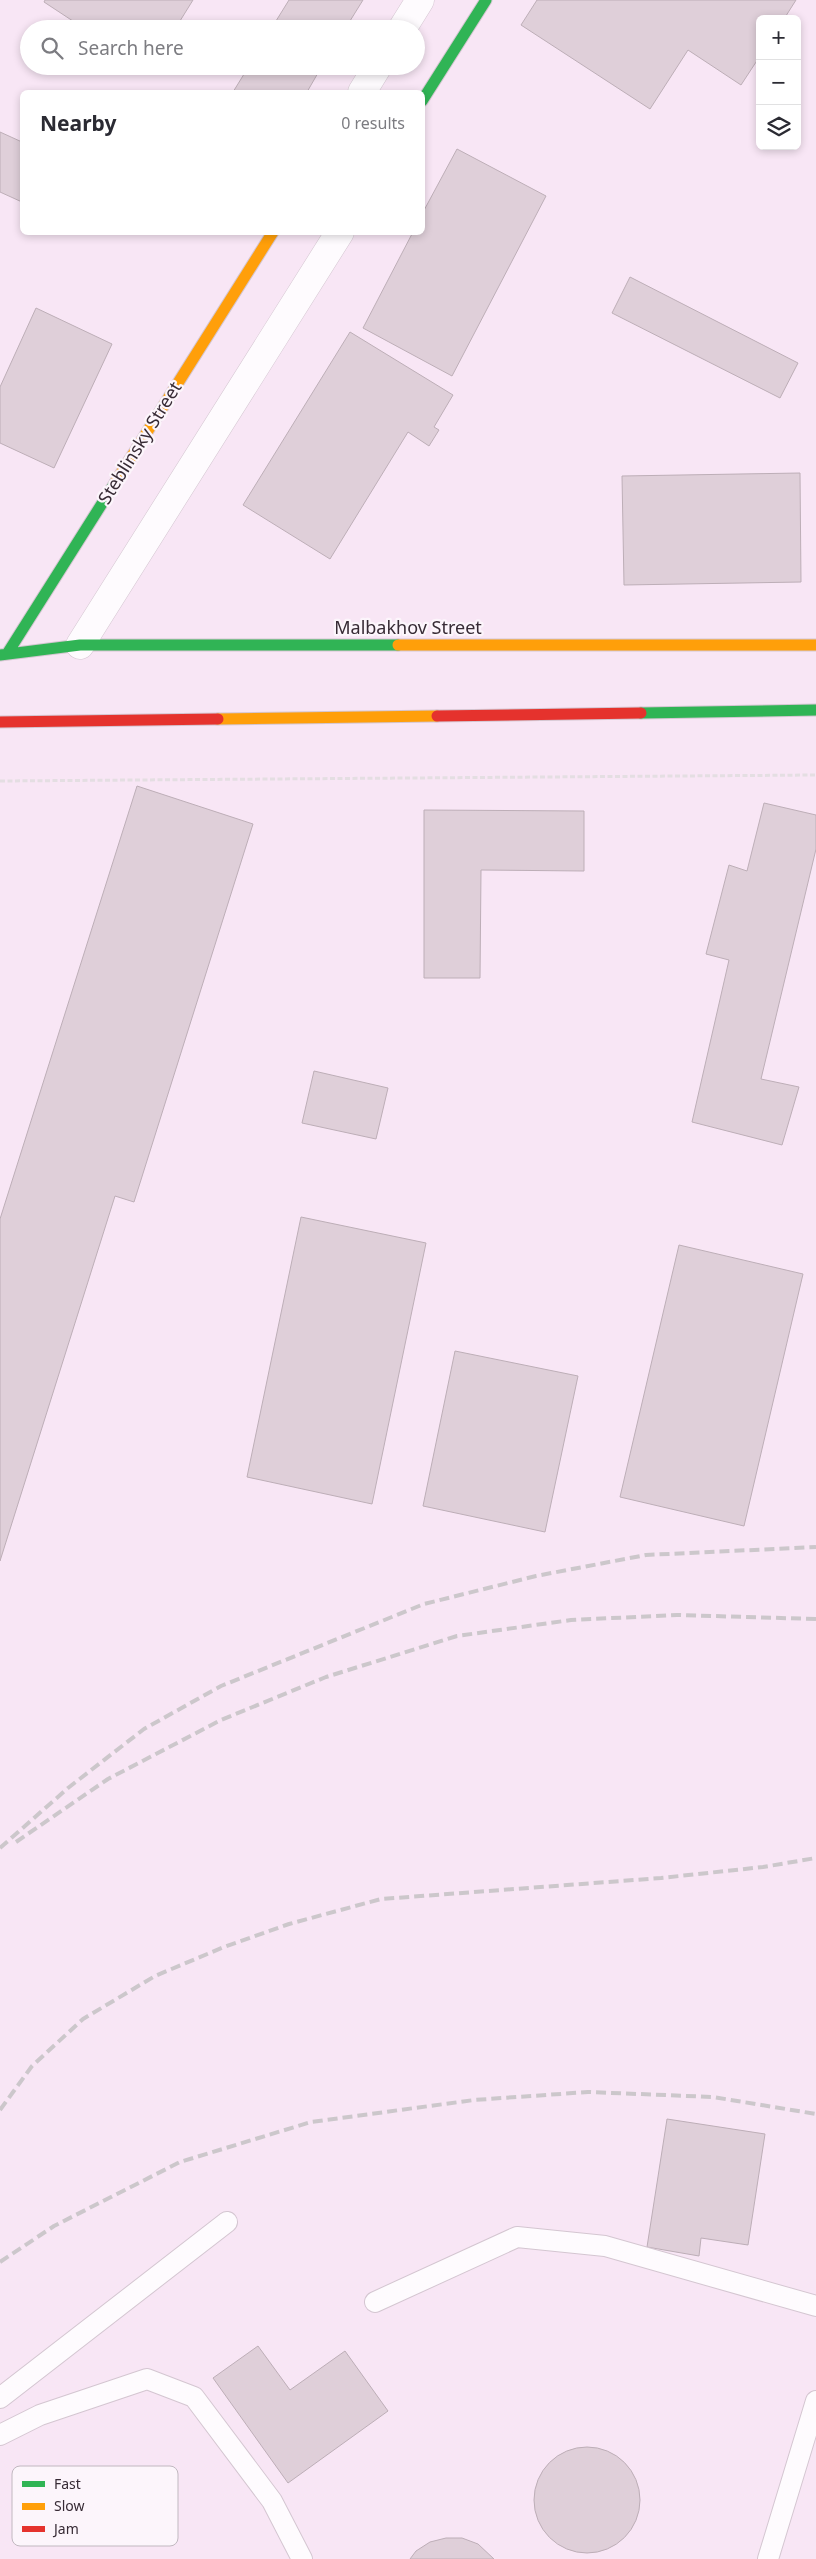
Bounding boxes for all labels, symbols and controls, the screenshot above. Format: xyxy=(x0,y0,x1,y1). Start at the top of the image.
map controls xyxy=(756,15,801,150)
button: + xyxy=(756,15,801,60)
search box xyxy=(20,20,425,75)
icon: search xyxy=(38,34,66,62)
text: Search here xyxy=(78,35,184,61)
button: − xyxy=(756,60,801,105)
button: layers xyxy=(756,105,801,150)
text: Nearby xyxy=(40,109,116,137)
text: 0 results xyxy=(341,112,405,134)
street label: Steblinsky Street xyxy=(92,376,187,508)
street label: Malbakhov Street xyxy=(334,615,482,639)
legend xyxy=(12,2466,178,2546)
text: Fast xyxy=(54,2474,81,2493)
text: Slow xyxy=(54,2496,85,2515)
text: Jam xyxy=(52,2519,79,2538)

